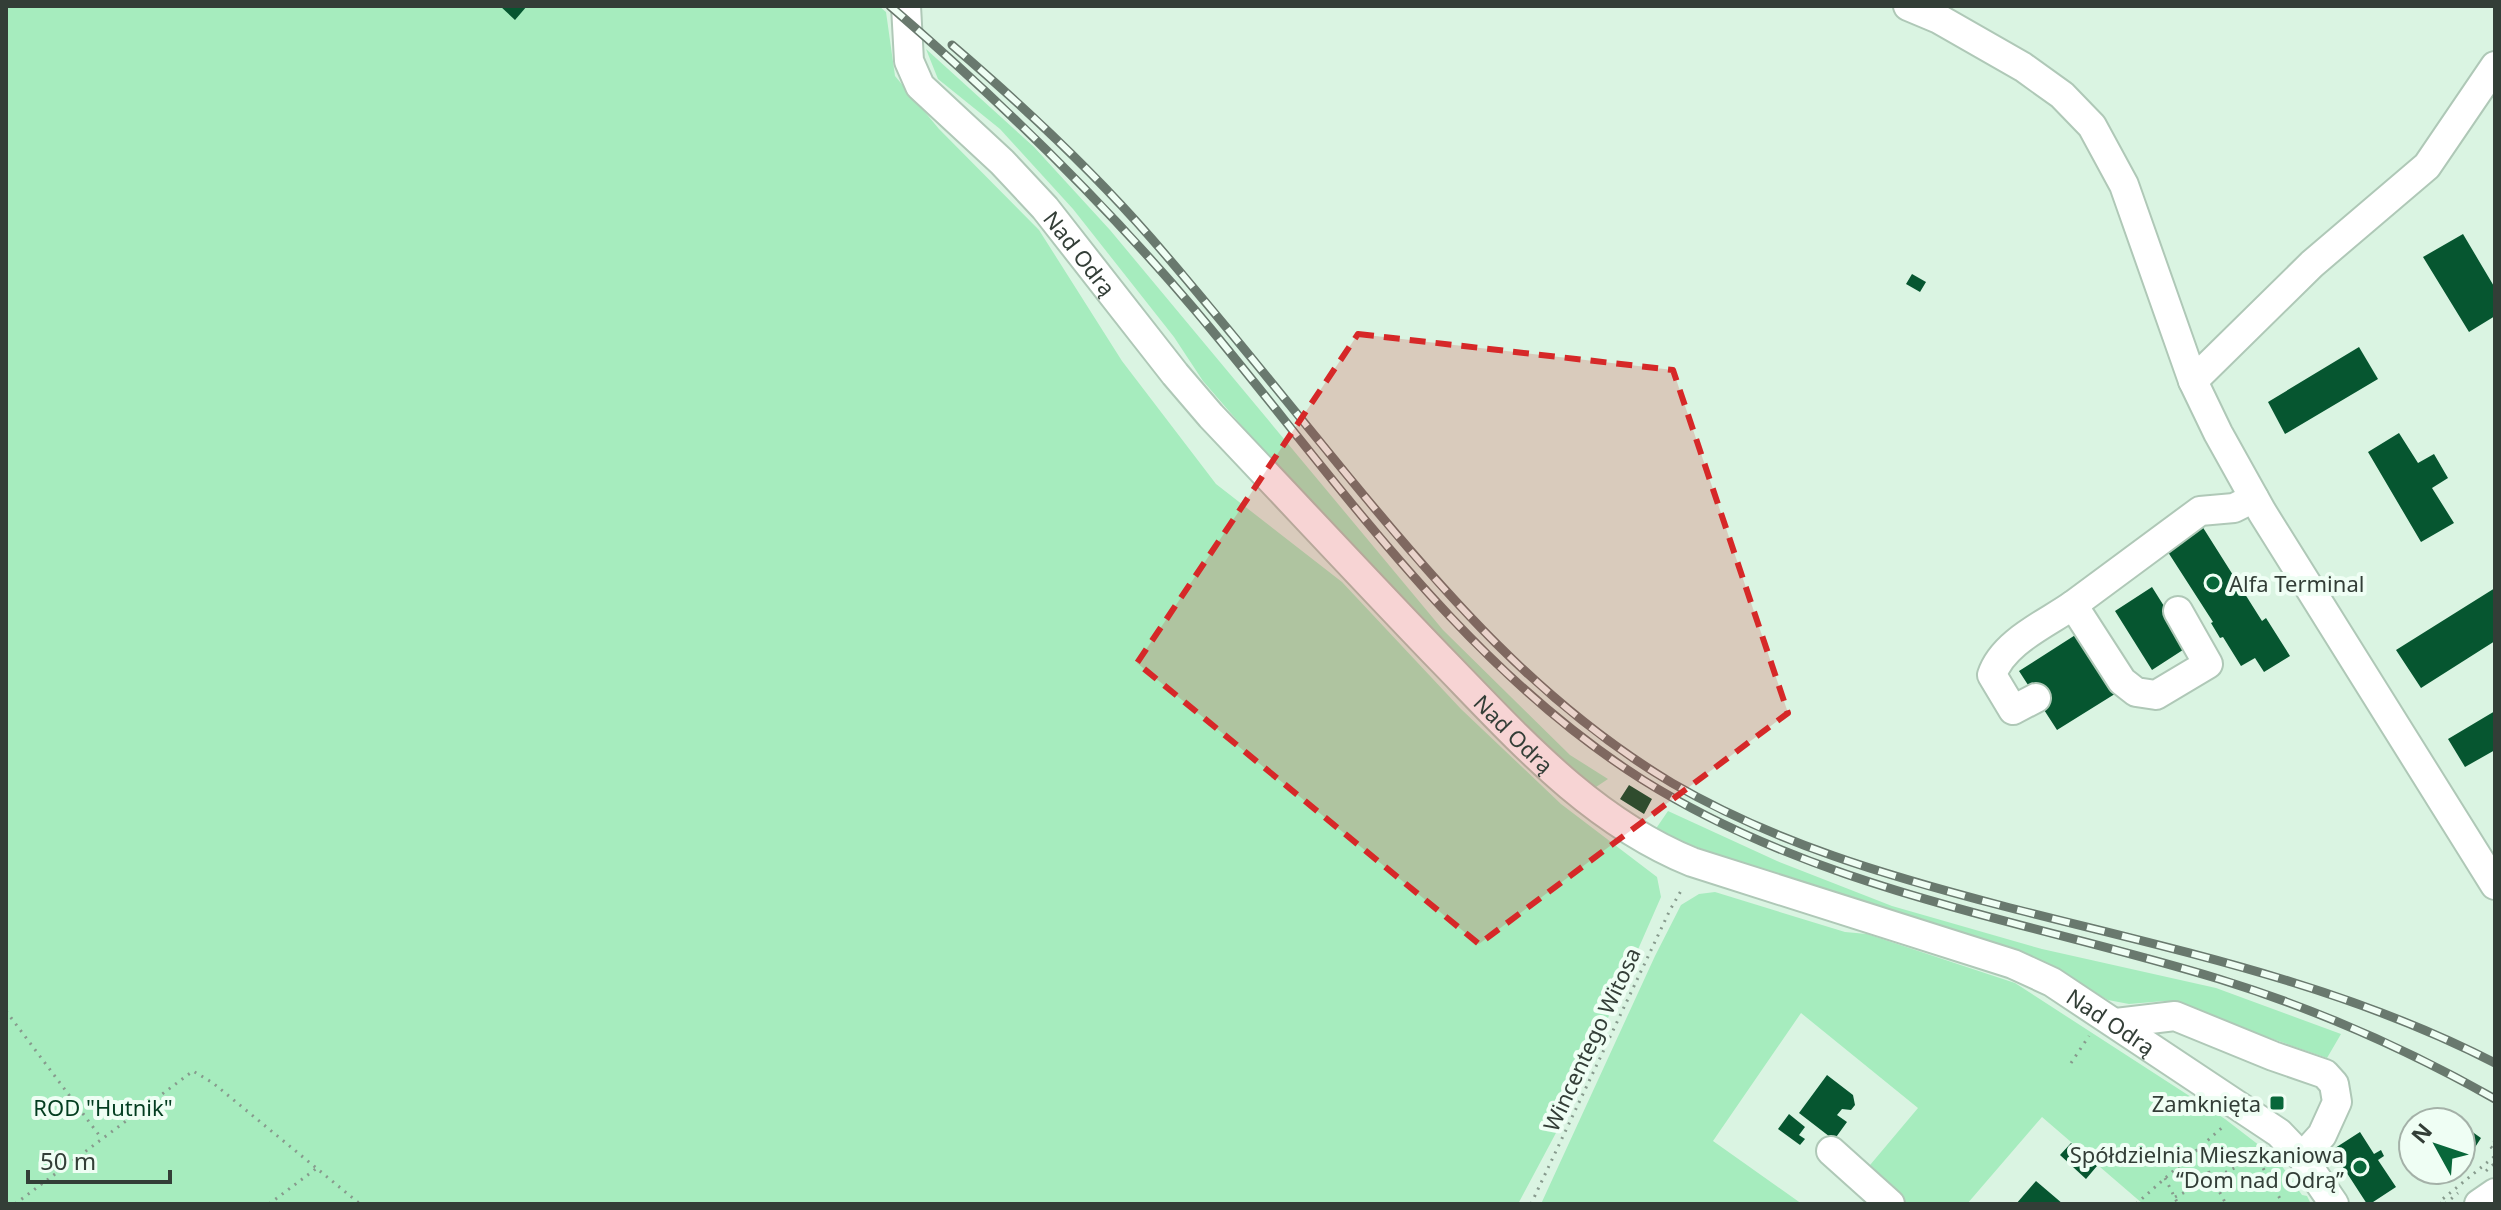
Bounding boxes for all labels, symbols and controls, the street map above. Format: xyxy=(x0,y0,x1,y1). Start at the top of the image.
street label: Nad Odrą xyxy=(1037,204,1123,301)
place label: Alfa Terminal xyxy=(2229,568,2364,598)
marker: Alfa Terminal xyxy=(2204,574,2222,592)
street label: Nad Odrą xyxy=(1468,688,1560,779)
street label: Wincentego Witosa xyxy=(1535,942,1647,1136)
street label: Nad Odrą xyxy=(2061,981,2161,1061)
place label: Zamknięta xyxy=(2152,1088,2261,1118)
park label: ROD "Hutnik" xyxy=(33,1092,173,1122)
marker: Zamknięta xyxy=(2268,1094,2286,1112)
north arrow xyxy=(2397,1106,2477,1186)
text: N xyxy=(2404,1116,2438,1149)
scale bar xyxy=(28,1134,170,1184)
place label: Spółdzielnia Mieszkaniowa “Dom nad Odrą” xyxy=(2070,1139,2344,1194)
text: 50 m xyxy=(40,1144,96,1177)
marker: Spółdzielnia Mieszkaniowa “Dom nad Odrą” xyxy=(2351,1158,2369,1176)

